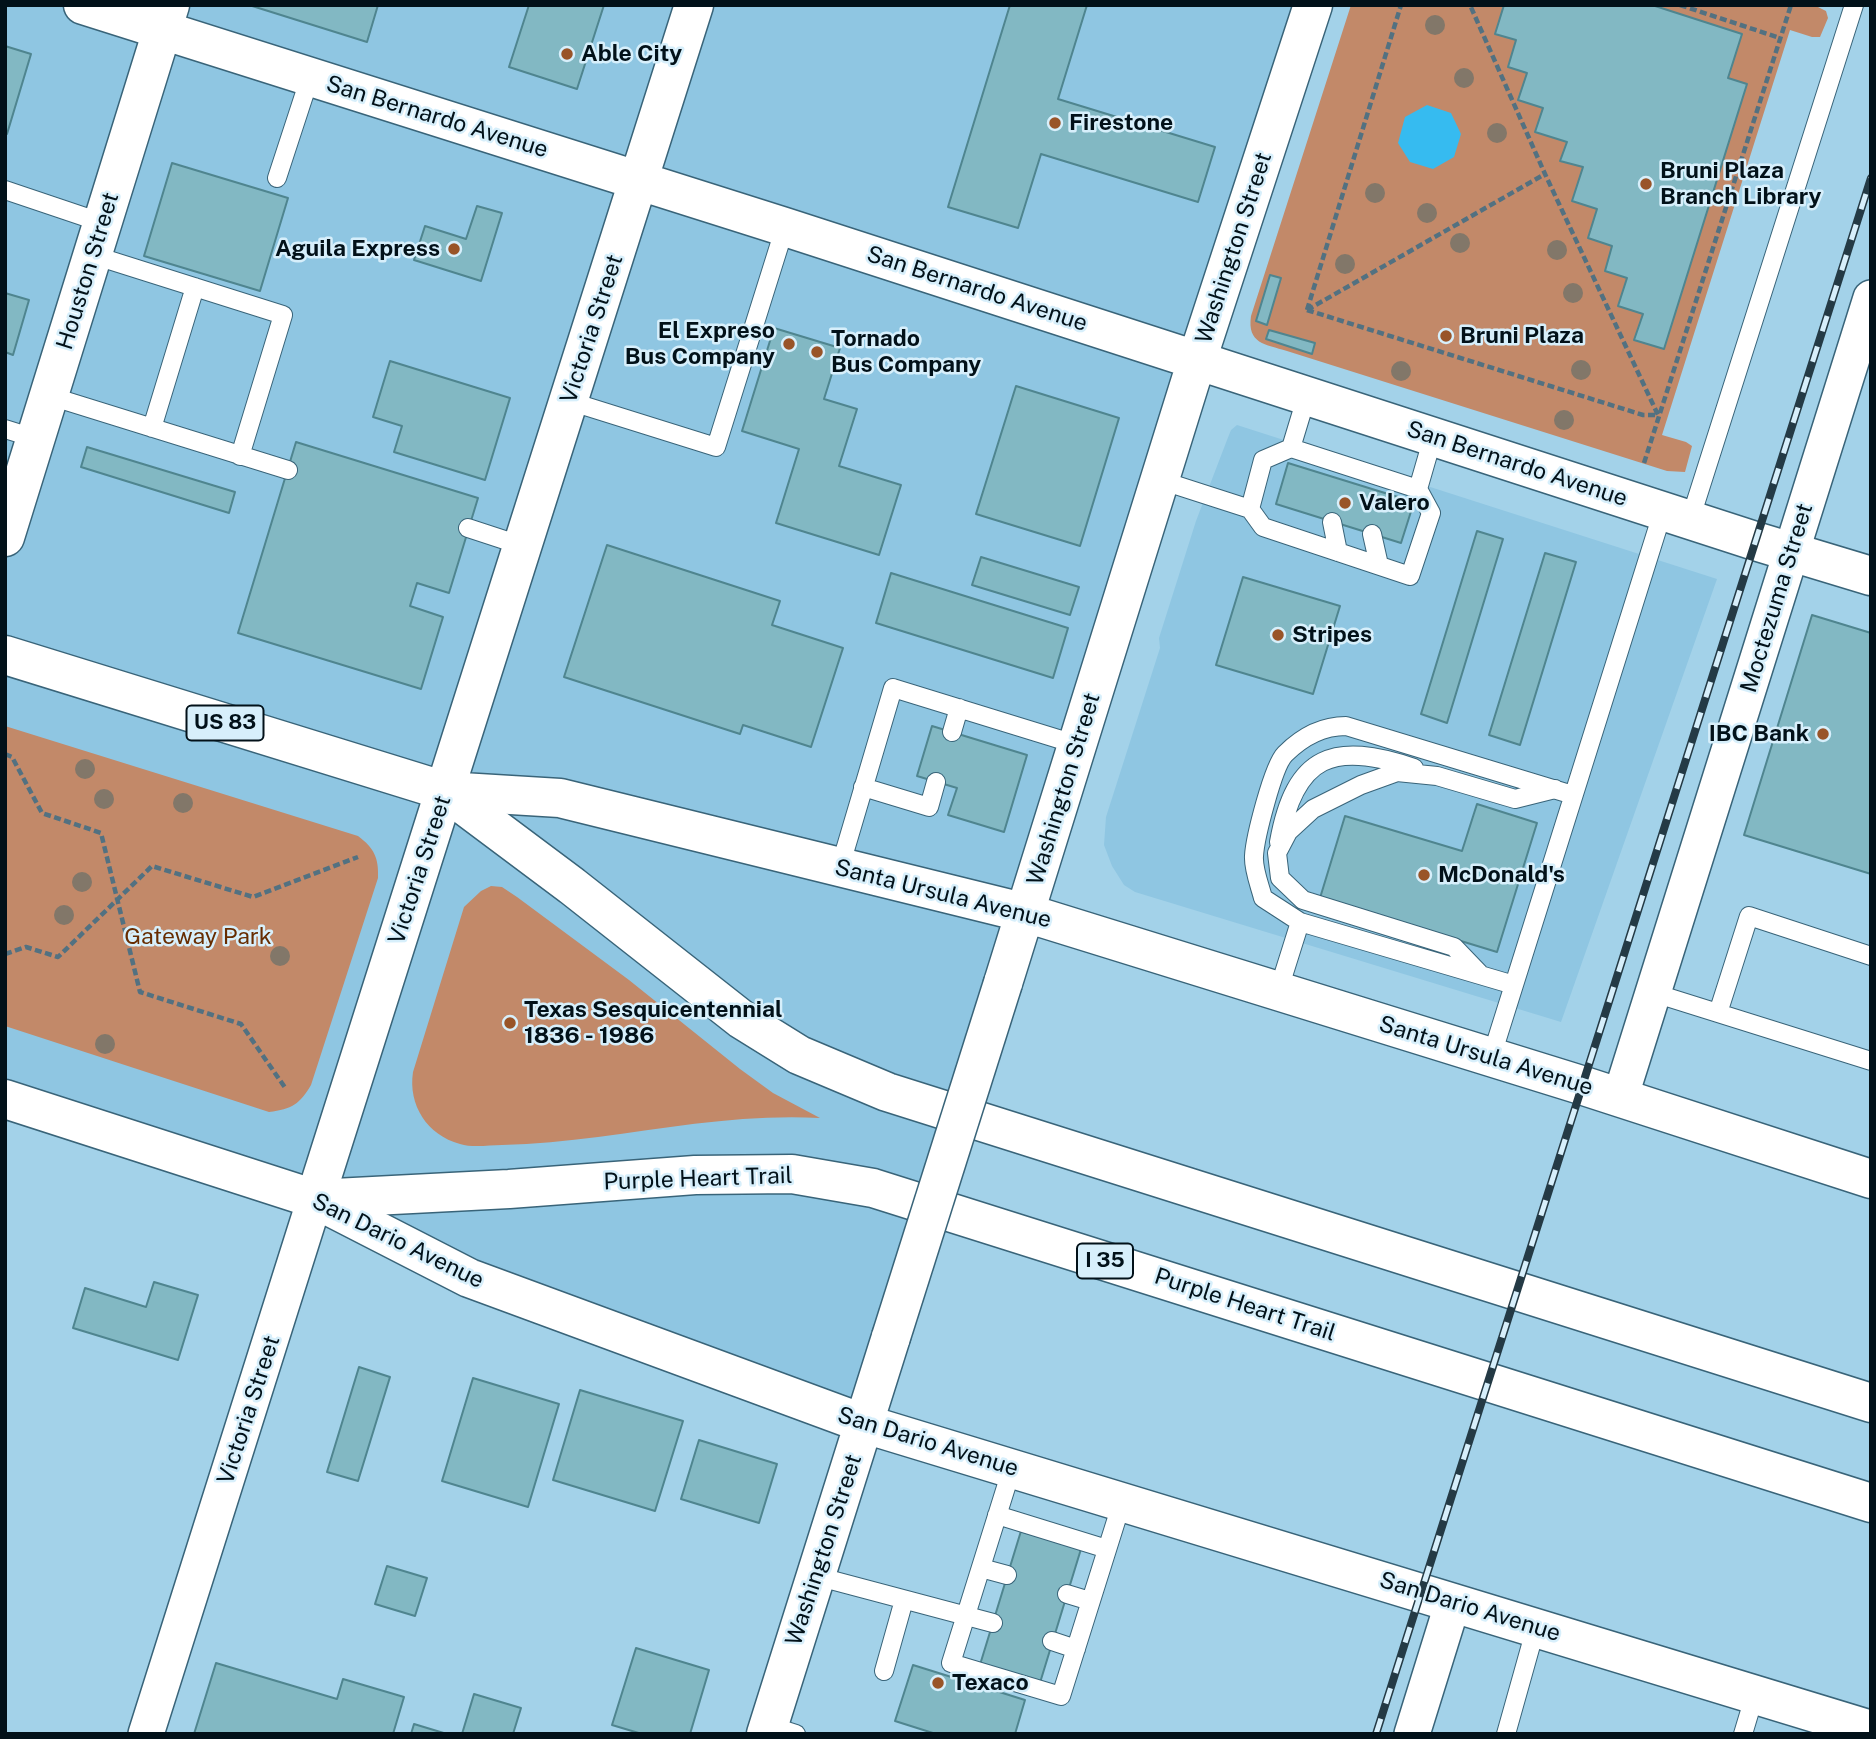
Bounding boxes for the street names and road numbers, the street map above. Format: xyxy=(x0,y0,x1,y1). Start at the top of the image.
street label: San Bernardo Avenue xyxy=(323,70,551,164)
street label: Washington Street xyxy=(1190,149,1278,347)
street label: Houston Street xyxy=(51,189,125,353)
street label: San Bernardo Avenue xyxy=(863,240,1091,338)
street label: Victoria Street xyxy=(555,251,629,407)
street label: San Bernardo Avenue xyxy=(1403,415,1631,513)
street label: Moctezuma Street xyxy=(1735,500,1819,696)
street label: Washington Street xyxy=(1022,690,1106,888)
road number: US 83 xyxy=(187,706,264,740)
street label: Victoria Street xyxy=(383,792,457,948)
street label: Santa Ursula Avenue xyxy=(832,854,1054,934)
street label: Santa Ursula Avenue xyxy=(1376,1010,1596,1102)
street label: Purple Heart Trail xyxy=(603,1162,793,1196)
street label: San Dario Avenue xyxy=(308,1187,488,1295)
road number: I 35 xyxy=(1077,1244,1133,1278)
street label: Purple Heart Trail xyxy=(1151,1263,1339,1347)
street label: Victoria Street xyxy=(212,1332,286,1488)
street label: San Dario Avenue xyxy=(834,1401,1022,1483)
street label: Washington Street xyxy=(780,1451,868,1649)
street label: San Dario Avenue xyxy=(1376,1566,1564,1648)

